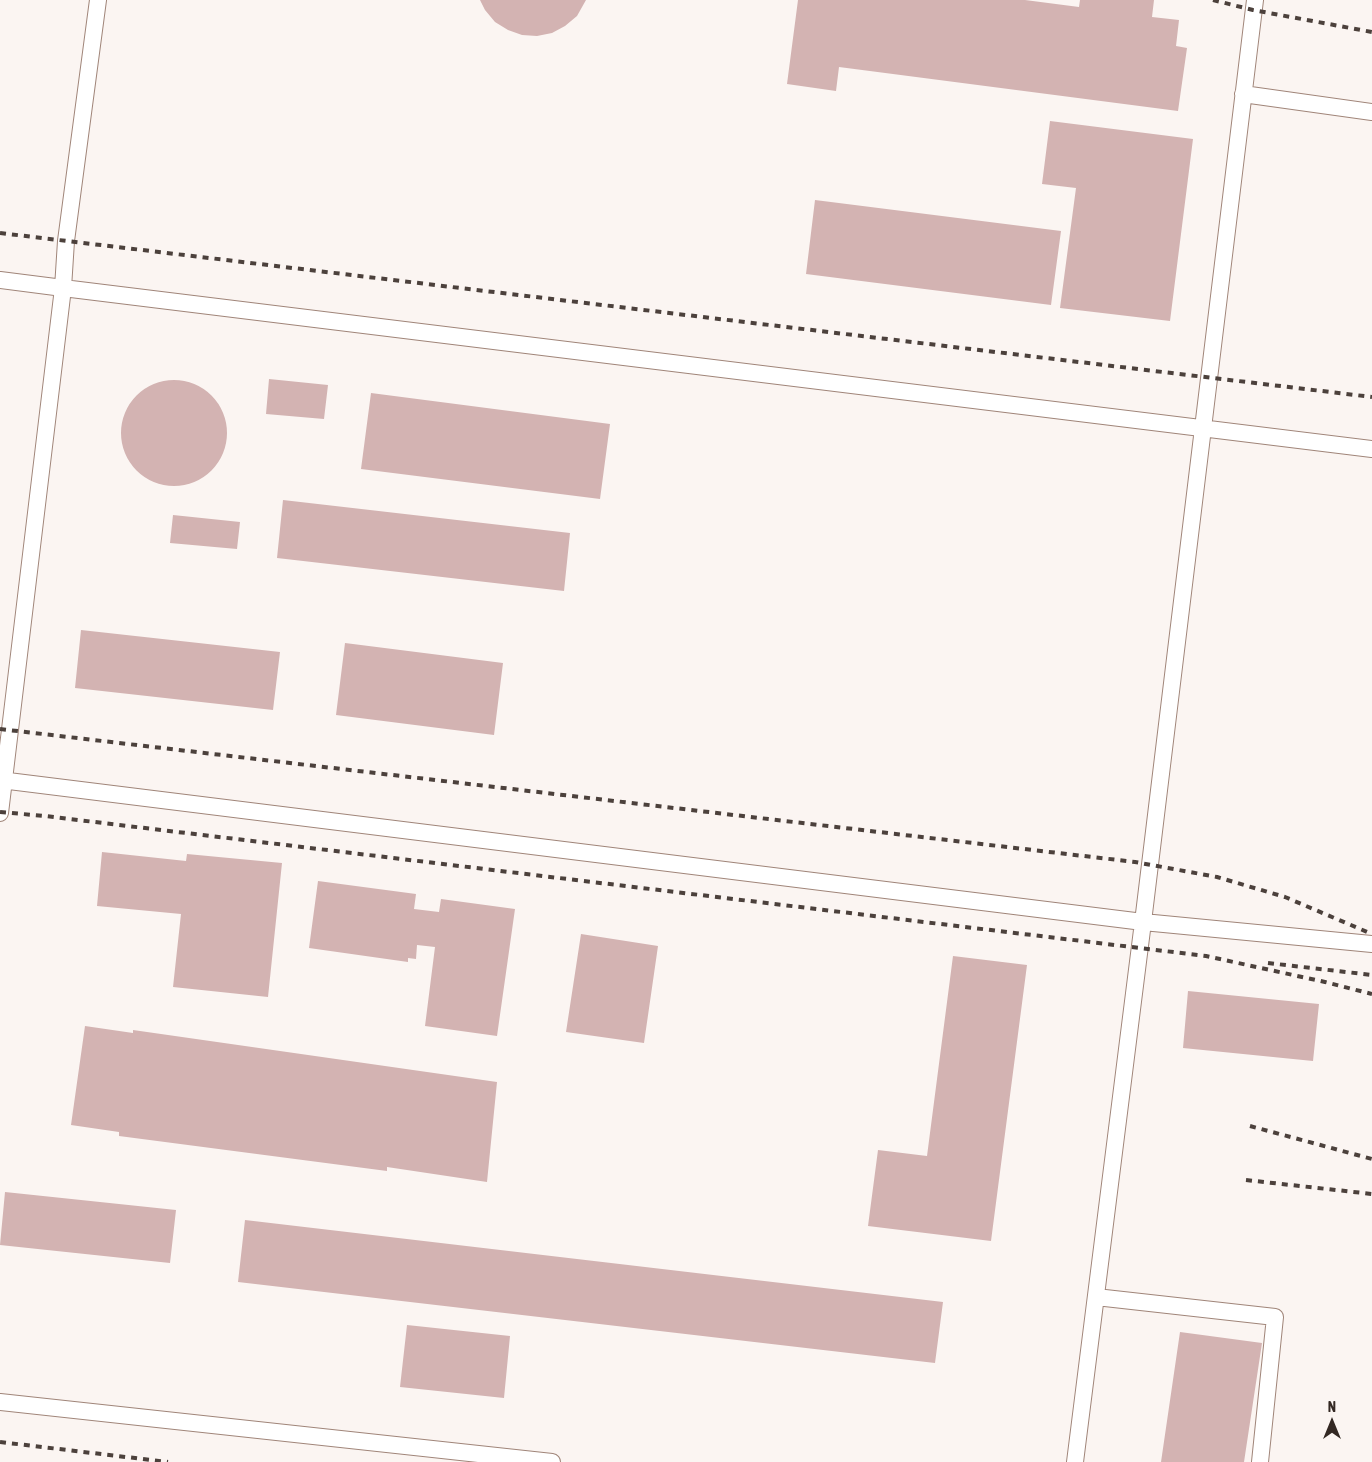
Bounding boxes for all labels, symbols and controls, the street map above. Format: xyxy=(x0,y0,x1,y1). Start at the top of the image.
north arrow xyxy=(1307,1397,1357,1447)
text: N xyxy=(1328,1399,1336,1415)

